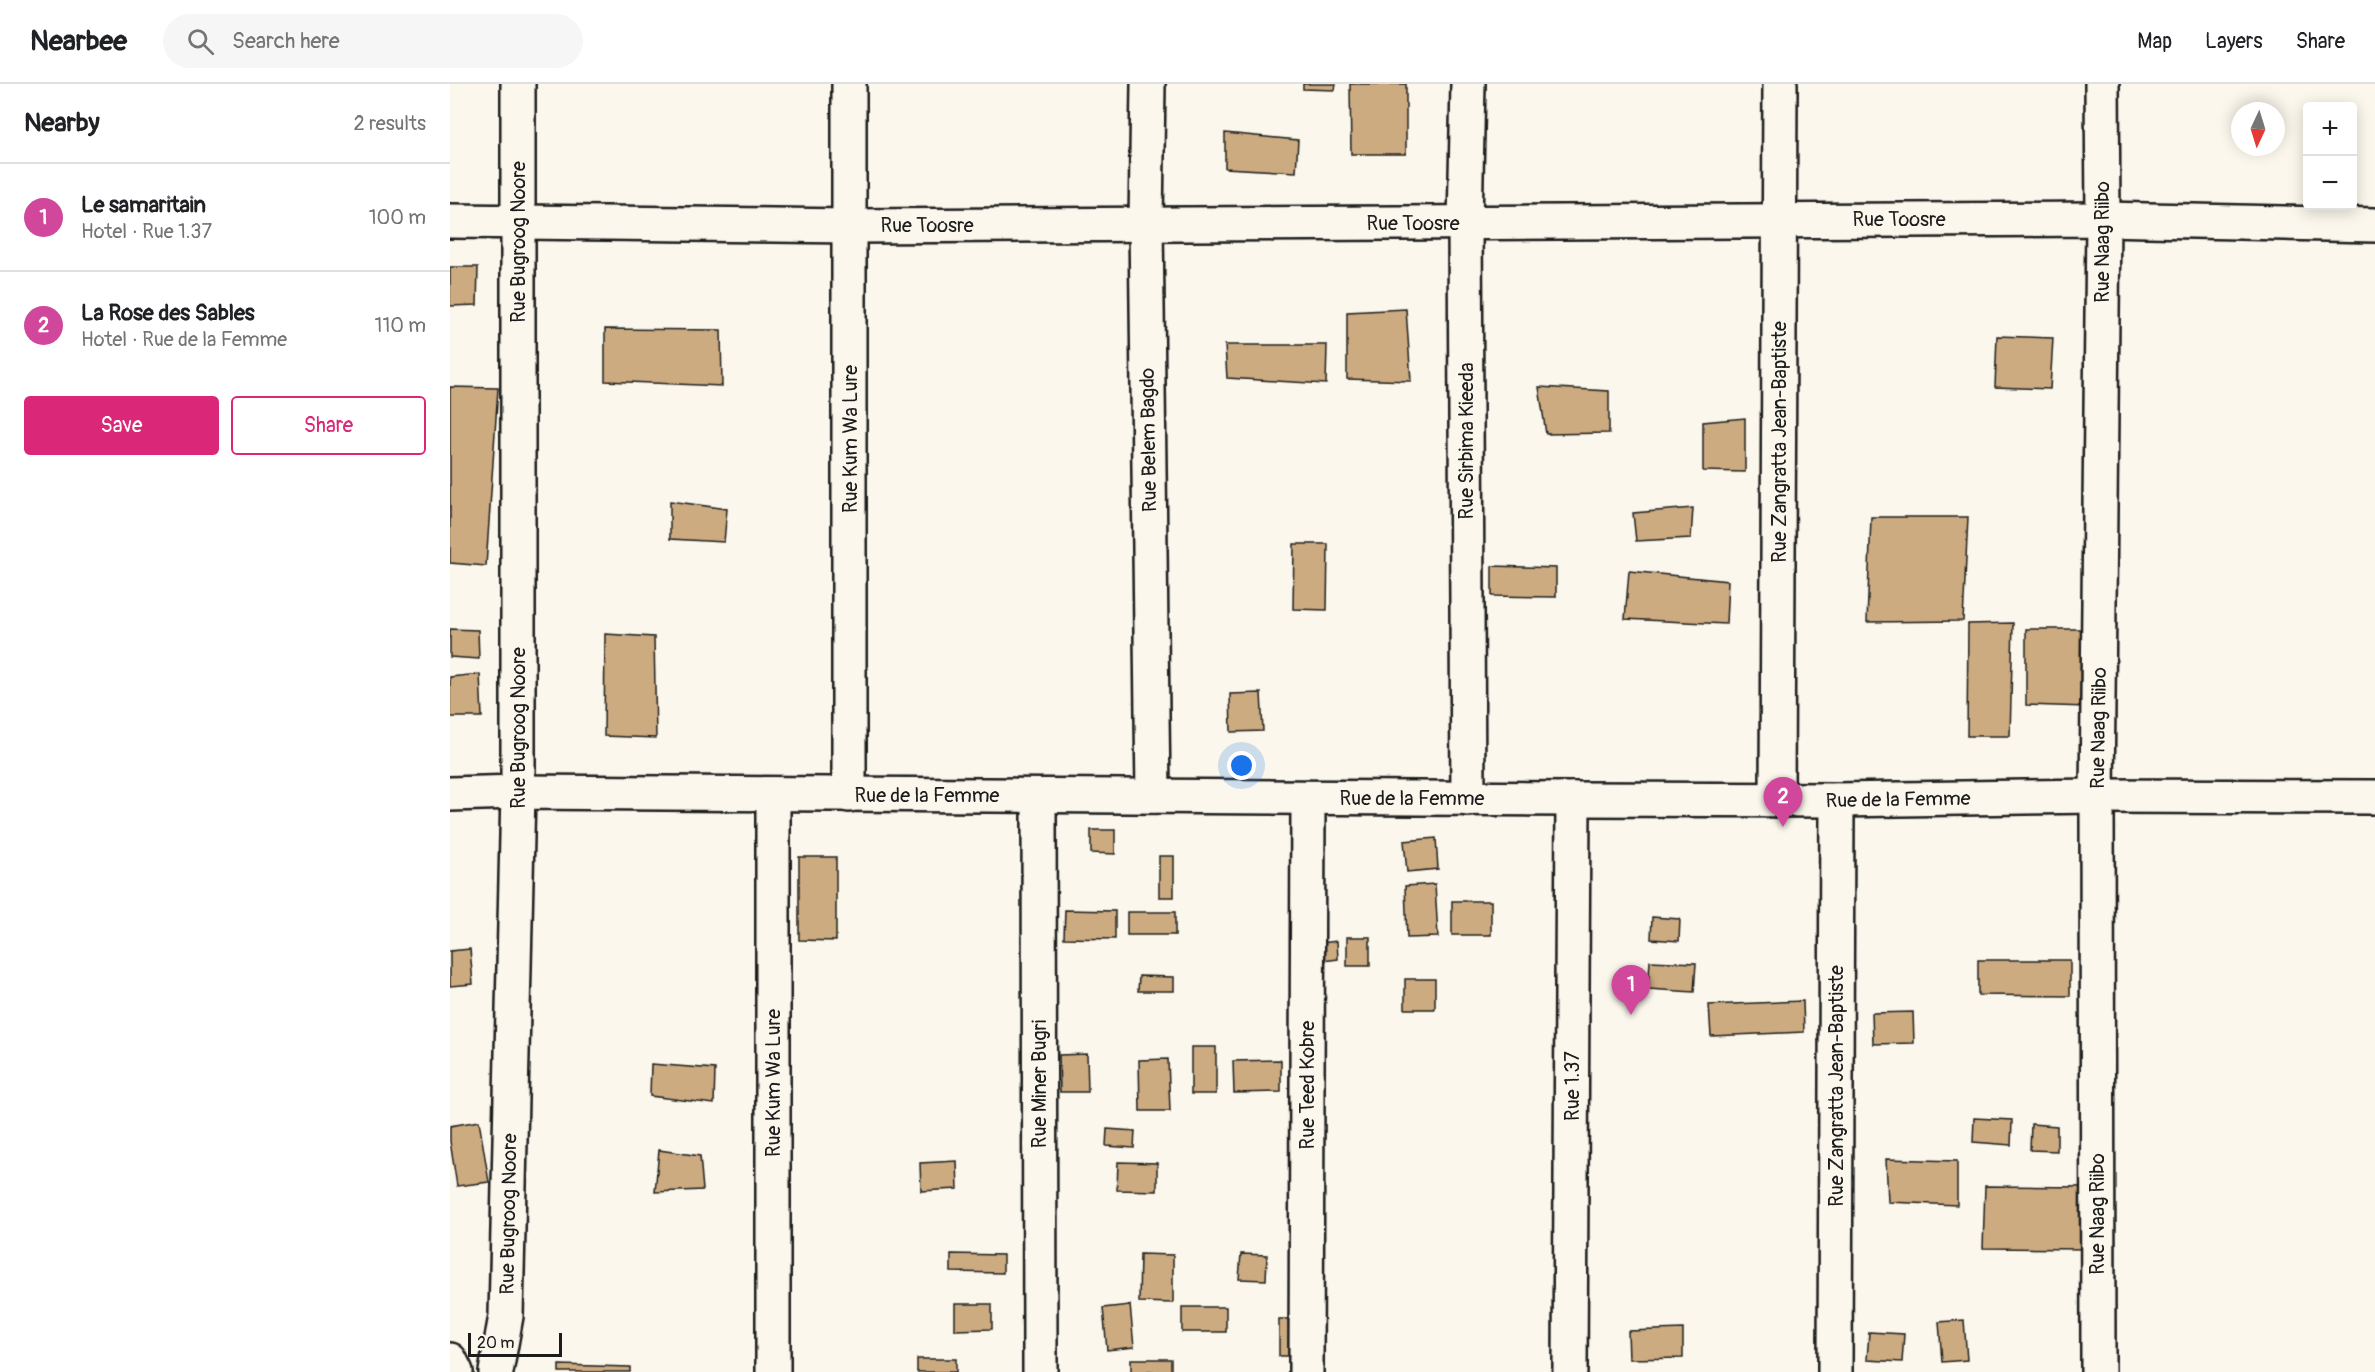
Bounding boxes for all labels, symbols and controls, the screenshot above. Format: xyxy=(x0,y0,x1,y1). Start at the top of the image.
search box xyxy=(163,14,583,68)
text: Nearbee xyxy=(30,24,127,59)
icon: search xyxy=(184,25,217,58)
text: Search here xyxy=(232,27,340,55)
text: Map xyxy=(2137,28,2172,55)
text: Layers xyxy=(2205,28,2263,55)
text: Share xyxy=(2296,28,2345,55)
north arrow xyxy=(2231,102,2285,156)
map controls xyxy=(2303,102,2357,210)
button: + xyxy=(2303,102,2357,156)
text: Nearby xyxy=(24,107,100,139)
text: 2 results xyxy=(354,111,426,136)
button: − xyxy=(2303,156,2357,210)
street label: Rue Bugroog Noore xyxy=(506,161,531,323)
street label: Rue Naag Riibo xyxy=(2090,181,2115,303)
text: Le samaritain xyxy=(81,191,206,219)
text: 1 xyxy=(40,205,47,230)
text: 100 m xyxy=(369,205,426,230)
street label: Rue Toosre xyxy=(1852,207,1946,232)
street label: Rue Toosre xyxy=(1366,211,1460,236)
street label: Rue Toosre xyxy=(880,213,974,238)
text: Hotel · Rue 1.37 xyxy=(81,219,212,244)
text: La Rose des Sables xyxy=(81,299,255,327)
text: 2 xyxy=(38,313,49,338)
text: 110 m xyxy=(375,313,426,338)
street label: Rue Zangratta Jean-Baptiste xyxy=(1767,321,1792,563)
text: Hotel · Rue de la Femme xyxy=(81,327,287,352)
street label: Rue Sirbima Kieeda xyxy=(1454,363,1479,519)
street label: Rue Kum Wa Lure xyxy=(838,365,863,513)
street label: Rue Belem Bagdo xyxy=(1135,367,1162,512)
button: Save xyxy=(24,396,219,455)
button: Share xyxy=(231,396,426,455)
street label: Rue Bugroog Noore xyxy=(506,647,531,809)
street label: Rue Naag Riibo xyxy=(2085,667,2112,789)
your location xyxy=(1227,751,1256,780)
pin: 2 xyxy=(1764,778,1802,827)
street label: Rue de la Femme xyxy=(855,783,1000,808)
street label: Rue de la Femme xyxy=(1340,786,1485,811)
street label: Rue de la Femme xyxy=(1825,786,1971,813)
street label: Rue Zangratta Jean-Baptiste xyxy=(1824,965,1849,1207)
pin: 1 xyxy=(1612,966,1650,1015)
street label: Rue Kum Wa Lure xyxy=(761,1009,786,1157)
street label: Rue Miner Bugri xyxy=(1027,1020,1052,1148)
street label: Rue Teed Kobre xyxy=(1295,1020,1320,1149)
street label: Rue 1.37 xyxy=(1560,1051,1585,1121)
street label: Rue Bugroog Noore xyxy=(495,1133,522,1295)
street label: Rue Naag Riibo xyxy=(2085,1153,2110,1275)
scale bar xyxy=(468,1330,562,1358)
text: 20 m xyxy=(477,1333,515,1353)

